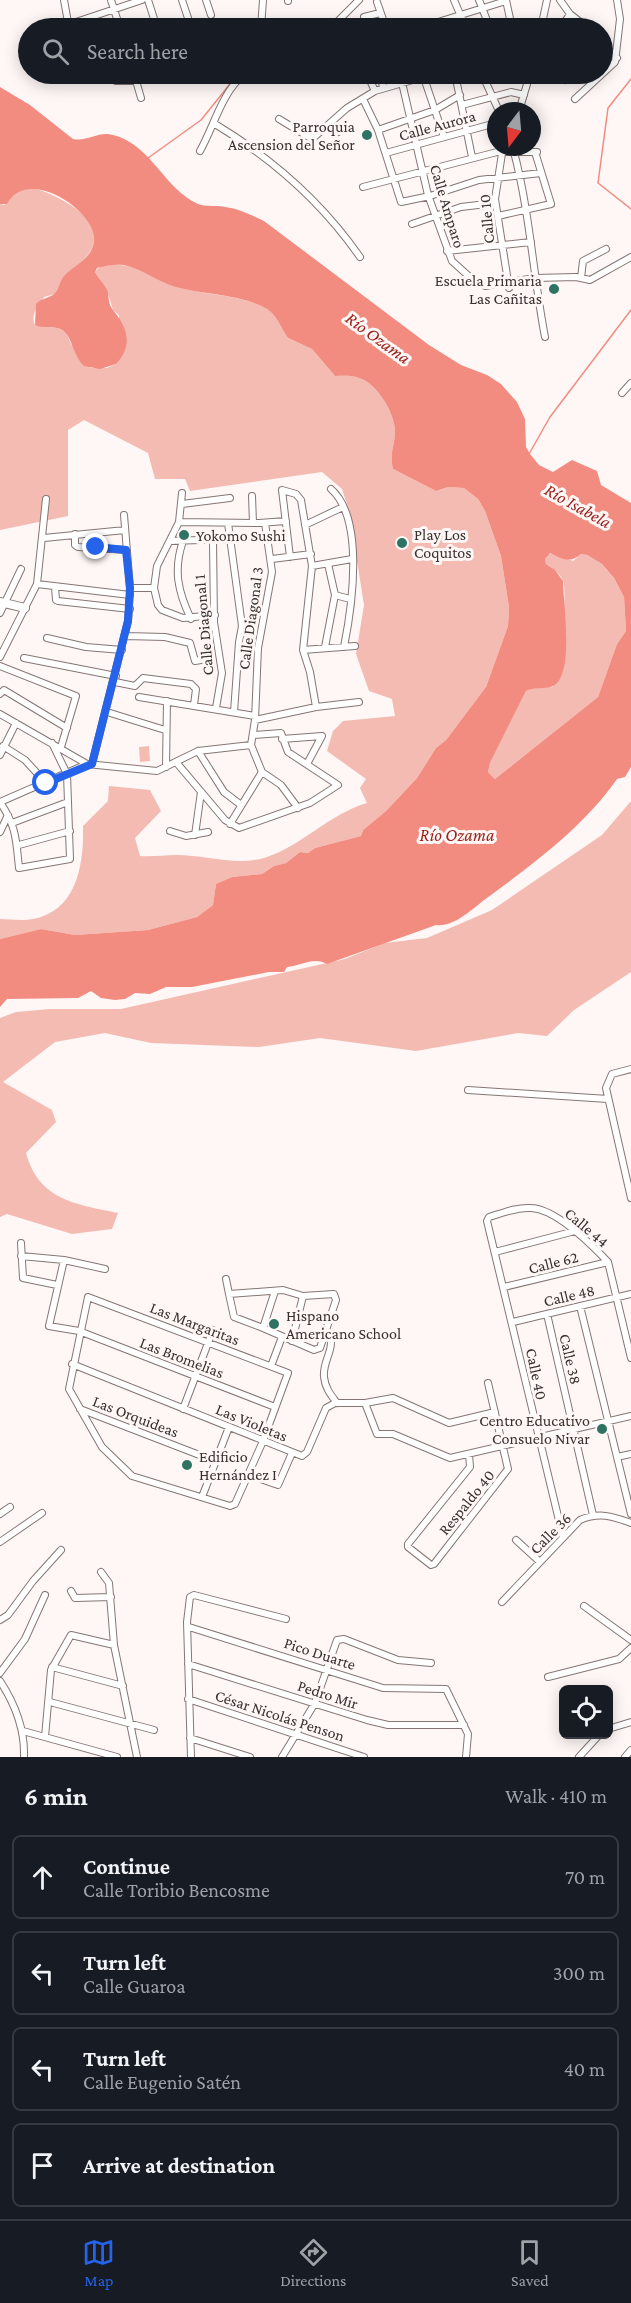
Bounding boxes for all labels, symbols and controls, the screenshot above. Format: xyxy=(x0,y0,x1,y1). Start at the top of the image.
search box xyxy=(18,18,613,84)
icon: search xyxy=(39,35,72,68)
text: Search here xyxy=(87,39,188,64)
north arrow xyxy=(487,102,541,156)
street label: Calle Aurora xyxy=(397,107,478,144)
place label: Parroquia Ascension del Señor xyxy=(228,118,356,153)
marker: Parroquia Ascension del Señor xyxy=(360,128,374,142)
street label: Calle Amparo xyxy=(426,162,468,250)
street label: Calle 10 xyxy=(476,194,497,244)
place label: Escuela Primaria Las Cañitas xyxy=(435,272,543,307)
marker: Escuela Primaria Las Cañitas xyxy=(547,282,561,296)
water label: Río Ozama xyxy=(342,308,415,368)
water label: Río Isabela xyxy=(541,480,615,533)
place label: Play Los Coquitos xyxy=(414,526,472,562)
place label: Yokomo Sushi xyxy=(196,527,286,544)
marker: Yokomo Sushi xyxy=(177,528,191,542)
route end xyxy=(82,533,108,559)
marker: Play Los Coquitos xyxy=(395,536,409,550)
street label: Calle Diagonal 3 xyxy=(235,565,267,671)
street label: Calle Diagonal 1 xyxy=(191,574,217,676)
route start xyxy=(32,769,58,795)
water label: Río Ozama xyxy=(420,825,495,845)
street label: Calle 44 xyxy=(561,1204,612,1250)
street label: Calle 62 xyxy=(526,1248,580,1277)
street label: Calle 48 xyxy=(542,1281,596,1310)
street label: Las Margaritas xyxy=(147,1299,242,1349)
place label: Hispano Americano School xyxy=(286,1307,401,1342)
marker: Hispano Americano School xyxy=(267,1317,281,1331)
street label: Calle 38 xyxy=(556,1332,585,1386)
street label: Las Bromelias xyxy=(137,1334,226,1381)
street label: Calle 40 xyxy=(523,1347,550,1402)
street label: Las Orquideas xyxy=(90,1392,181,1442)
street label: Las Violetas xyxy=(213,1400,290,1445)
place label: Centro Educativo Consuelo Nivar xyxy=(479,1412,590,1447)
marker: Centro Educativo Consuelo Nivar xyxy=(595,1422,609,1436)
place label: Edificio Hernández I xyxy=(199,1448,277,1483)
marker: Edificio Hernández I xyxy=(180,1458,194,1472)
street label: Respaldo 40 xyxy=(435,1466,498,1539)
street label: Calle 36 xyxy=(526,1509,574,1557)
street label: Pico Duarte xyxy=(282,1634,358,1673)
street label: Pedro Mir xyxy=(295,1677,361,1712)
map controls xyxy=(559,1685,613,1739)
button: locate xyxy=(559,1685,613,1739)
street label: César Nicolás Penson xyxy=(213,1687,347,1745)
text: 6 min xyxy=(24,1782,88,1811)
text: Walk · 410 m xyxy=(505,1785,607,1807)
text: Continue xyxy=(83,1854,170,1879)
icon: ahead xyxy=(26,1861,59,1894)
text: 70 m xyxy=(565,1866,605,1888)
text: Calle Toribio Bencosme xyxy=(83,1879,270,1901)
text: Turn left xyxy=(83,1950,166,1975)
icon: left xyxy=(26,1957,59,1990)
text: 300 m xyxy=(553,1962,605,1984)
text: Calle Guaroa xyxy=(83,1975,185,1997)
text: Turn left xyxy=(83,2046,166,2071)
icon: left xyxy=(26,2053,59,2086)
text: 40 m xyxy=(564,2058,605,2080)
text: Calle Eugenio Satén xyxy=(83,2071,241,2093)
icon: arrive xyxy=(26,2149,59,2182)
text: Arrive at destination xyxy=(83,2153,275,2178)
tab: Map xyxy=(82,2236,115,2289)
tab: Directions xyxy=(280,2236,346,2289)
tab: Saved xyxy=(511,2236,549,2289)

